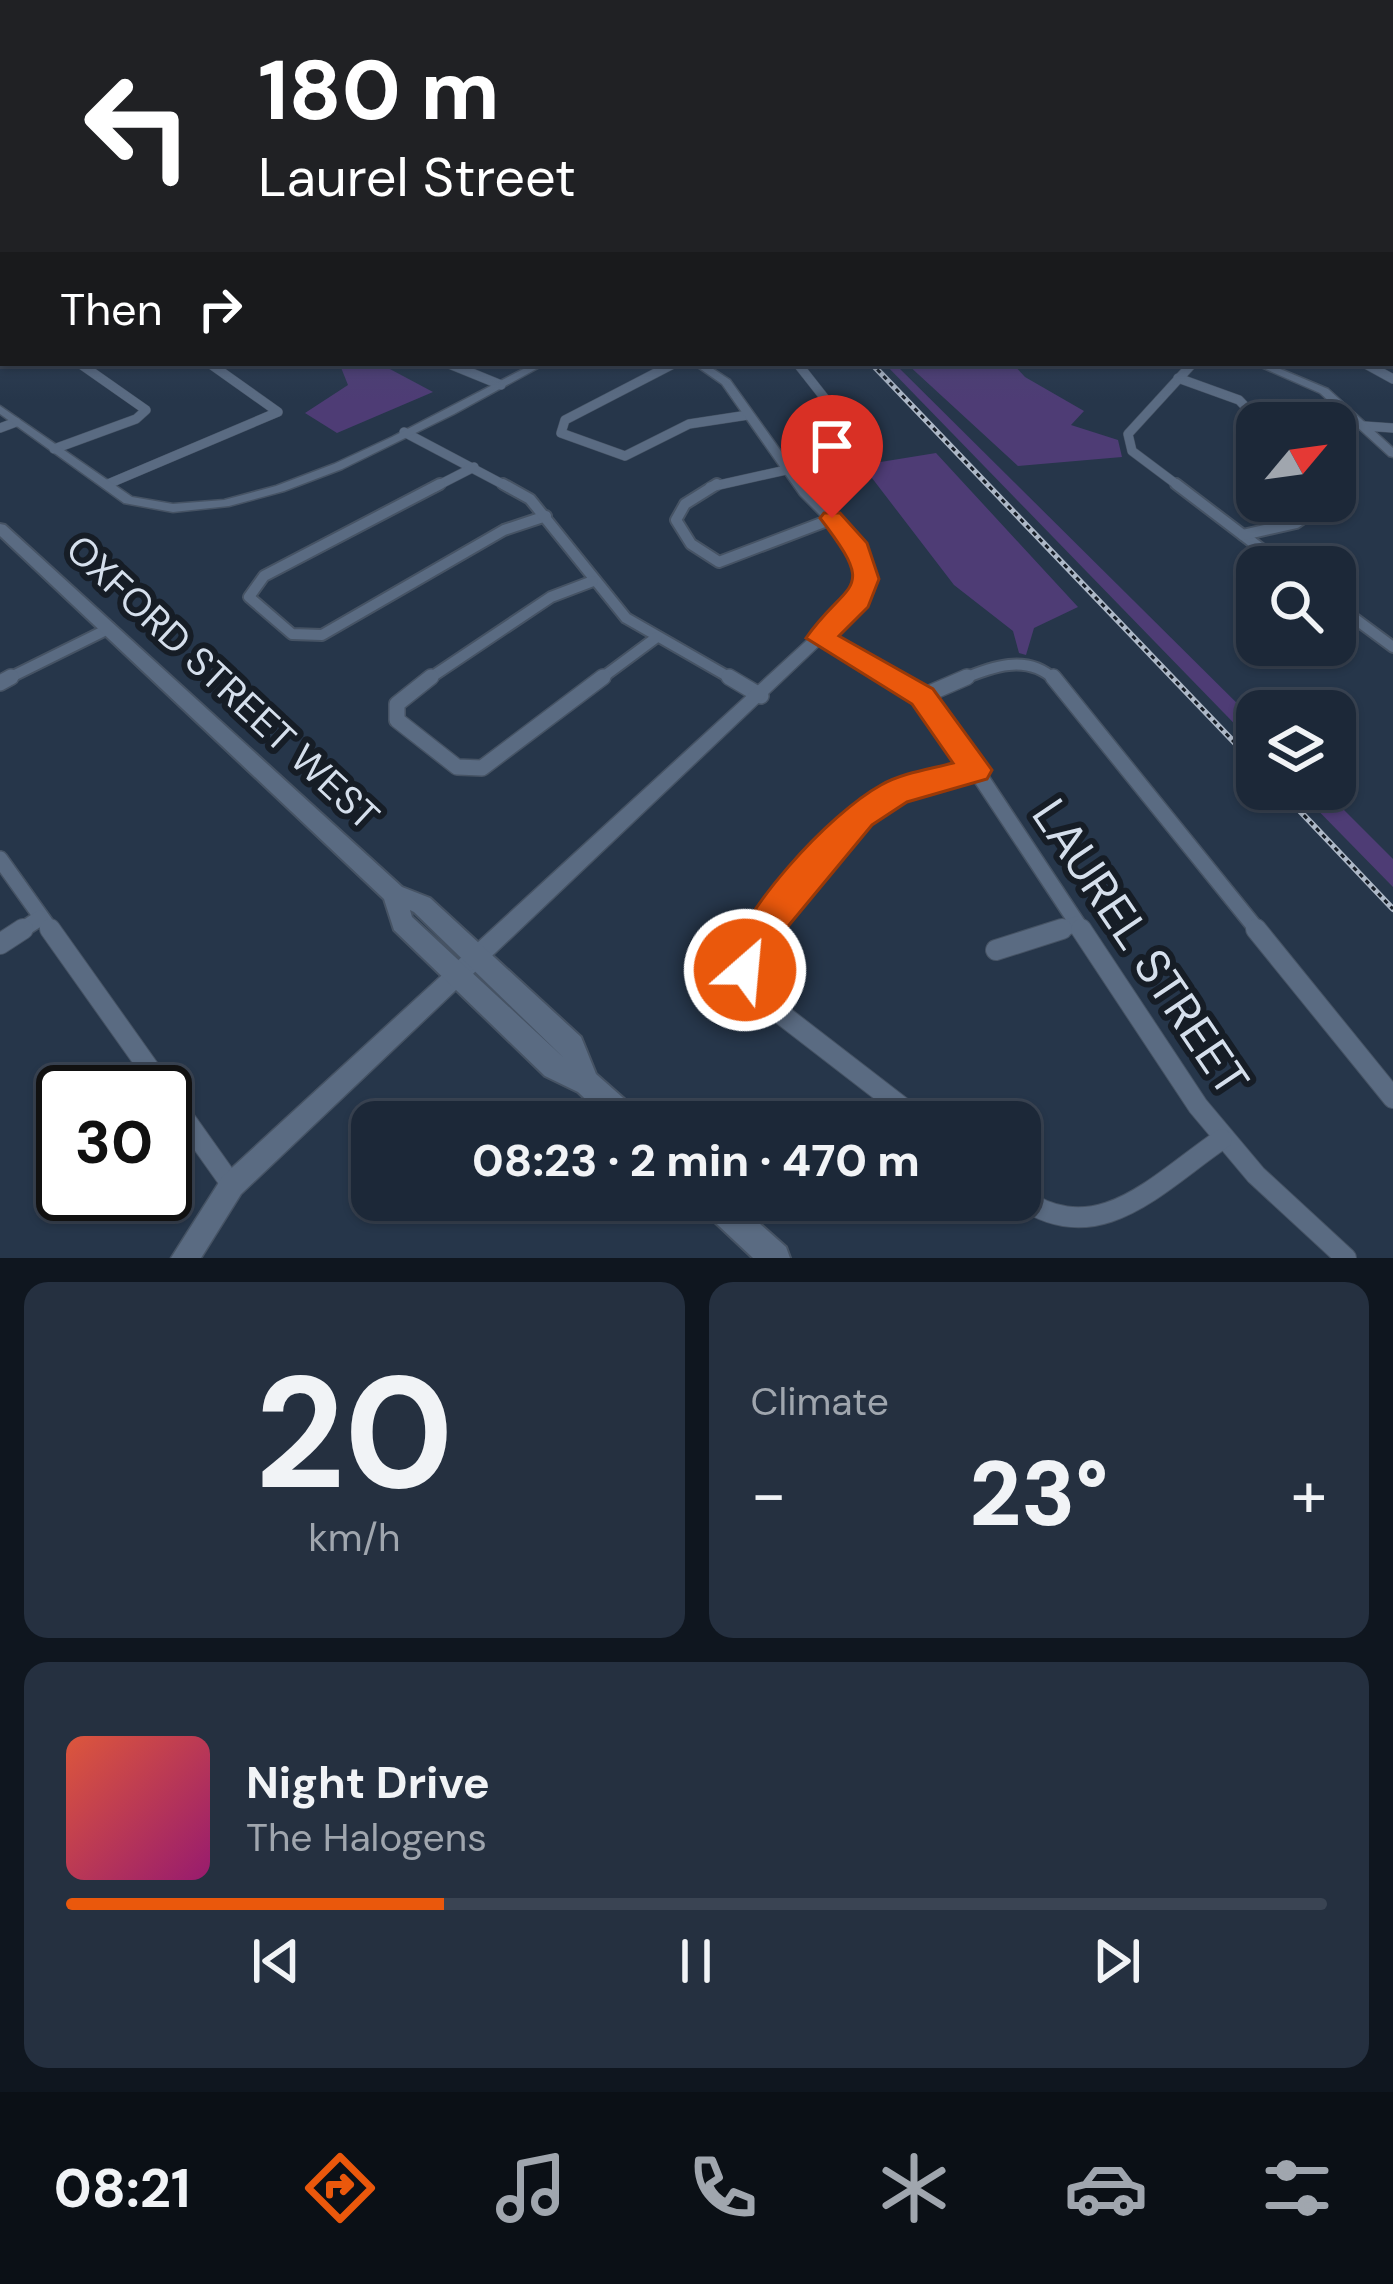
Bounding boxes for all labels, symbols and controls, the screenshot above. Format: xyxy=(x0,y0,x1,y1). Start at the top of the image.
text: 180 m xyxy=(258,36,500,145)
icon: left xyxy=(60,48,216,204)
text: Laurel Street xyxy=(258,142,576,213)
icon: right xyxy=(187,276,253,342)
text: Then xyxy=(60,280,163,339)
pin xyxy=(781,395,883,518)
north arrow xyxy=(1236,402,1356,522)
map controls xyxy=(1236,402,1356,810)
icon: arrive xyxy=(799,413,865,479)
street label: OXFORD STREET WEST xyxy=(55,524,390,841)
button: search xyxy=(1236,546,1356,666)
button: layers xyxy=(1236,690,1356,810)
street label: LAUREL STREET xyxy=(1018,787,1263,1108)
position arrow xyxy=(682,907,808,1033)
speed limit sign: 30 xyxy=(36,1065,192,1221)
text: 08:23 · 2 min · 470 m xyxy=(472,1131,920,1190)
text: 20 xyxy=(255,1332,454,1535)
text: Climate xyxy=(751,1376,889,1427)
text: 23° xyxy=(969,1436,1108,1553)
text: − xyxy=(751,1452,787,1537)
text: + xyxy=(1291,1452,1327,1537)
text: km/h xyxy=(308,1512,400,1563)
text: Night Drive xyxy=(246,1753,490,1812)
text: The Halogens xyxy=(246,1812,487,1863)
icon: previous xyxy=(243,1928,309,1994)
icon: pause xyxy=(663,1928,729,1994)
icon: next xyxy=(1084,1928,1150,1994)
icon: directions xyxy=(298,2146,382,2230)
icon: music xyxy=(489,2146,573,2230)
icon: phone xyxy=(681,2146,765,2230)
icon: climate xyxy=(872,2146,956,2230)
icon: car xyxy=(1064,2146,1148,2230)
icon: filters xyxy=(1255,2146,1339,2230)
text: 08:21 xyxy=(54,2153,190,2224)

